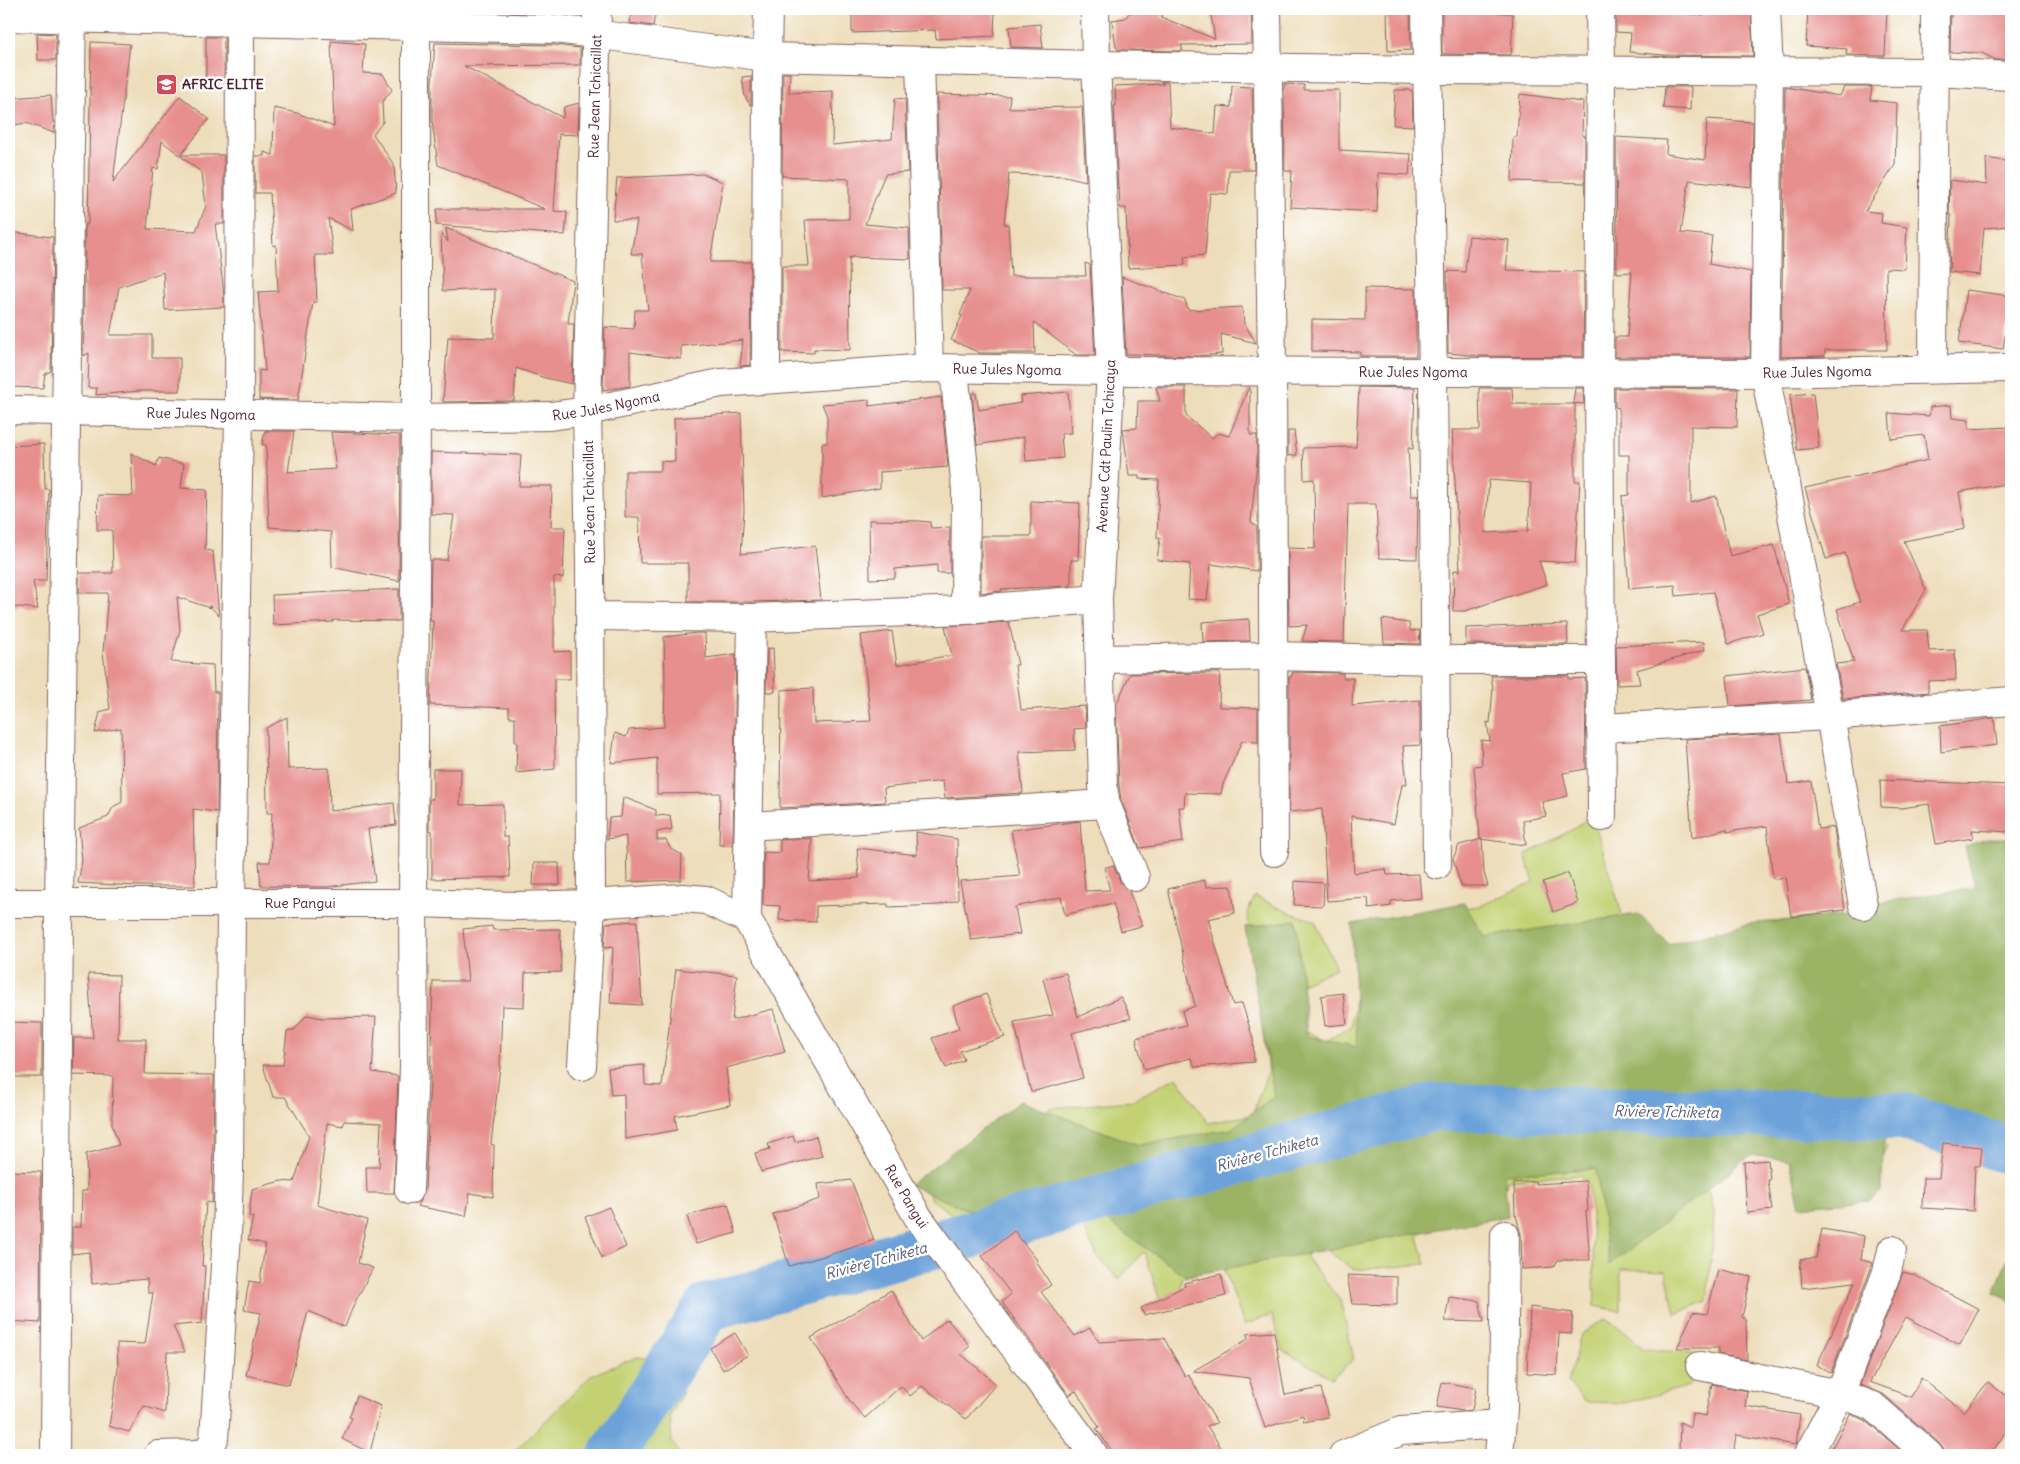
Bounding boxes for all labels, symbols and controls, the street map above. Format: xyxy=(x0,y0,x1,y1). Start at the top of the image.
street label: Rue Jean Tchicaillat xyxy=(584,34,605,159)
school or university icon: AFRIC ELITE xyxy=(154,72,178,96)
place label: AFRIC ELITE xyxy=(182,75,264,93)
street label: Rue Jules Ngoma xyxy=(952,359,1062,379)
street label: Avenue Cdt Paulin Tchicaya xyxy=(1092,359,1120,533)
street label: Rue Jules Ngoma xyxy=(1762,362,1872,382)
street label: Rue Jules Ngoma xyxy=(1359,363,1468,381)
street label: Rue Jules Ngoma xyxy=(551,387,661,425)
street label: Rue Jules Ngoma xyxy=(146,404,256,424)
street label: Rue Jean Tchicaillat xyxy=(579,440,599,564)
street label: Rue Pangui xyxy=(264,894,336,912)
water label: Rivière Tchiketa xyxy=(1613,1101,1720,1122)
water label: Rivière Tchiketa xyxy=(1214,1129,1321,1175)
street label: Rue Pangui xyxy=(881,1161,932,1232)
water label: Rivière Tchiketa xyxy=(823,1237,930,1283)

